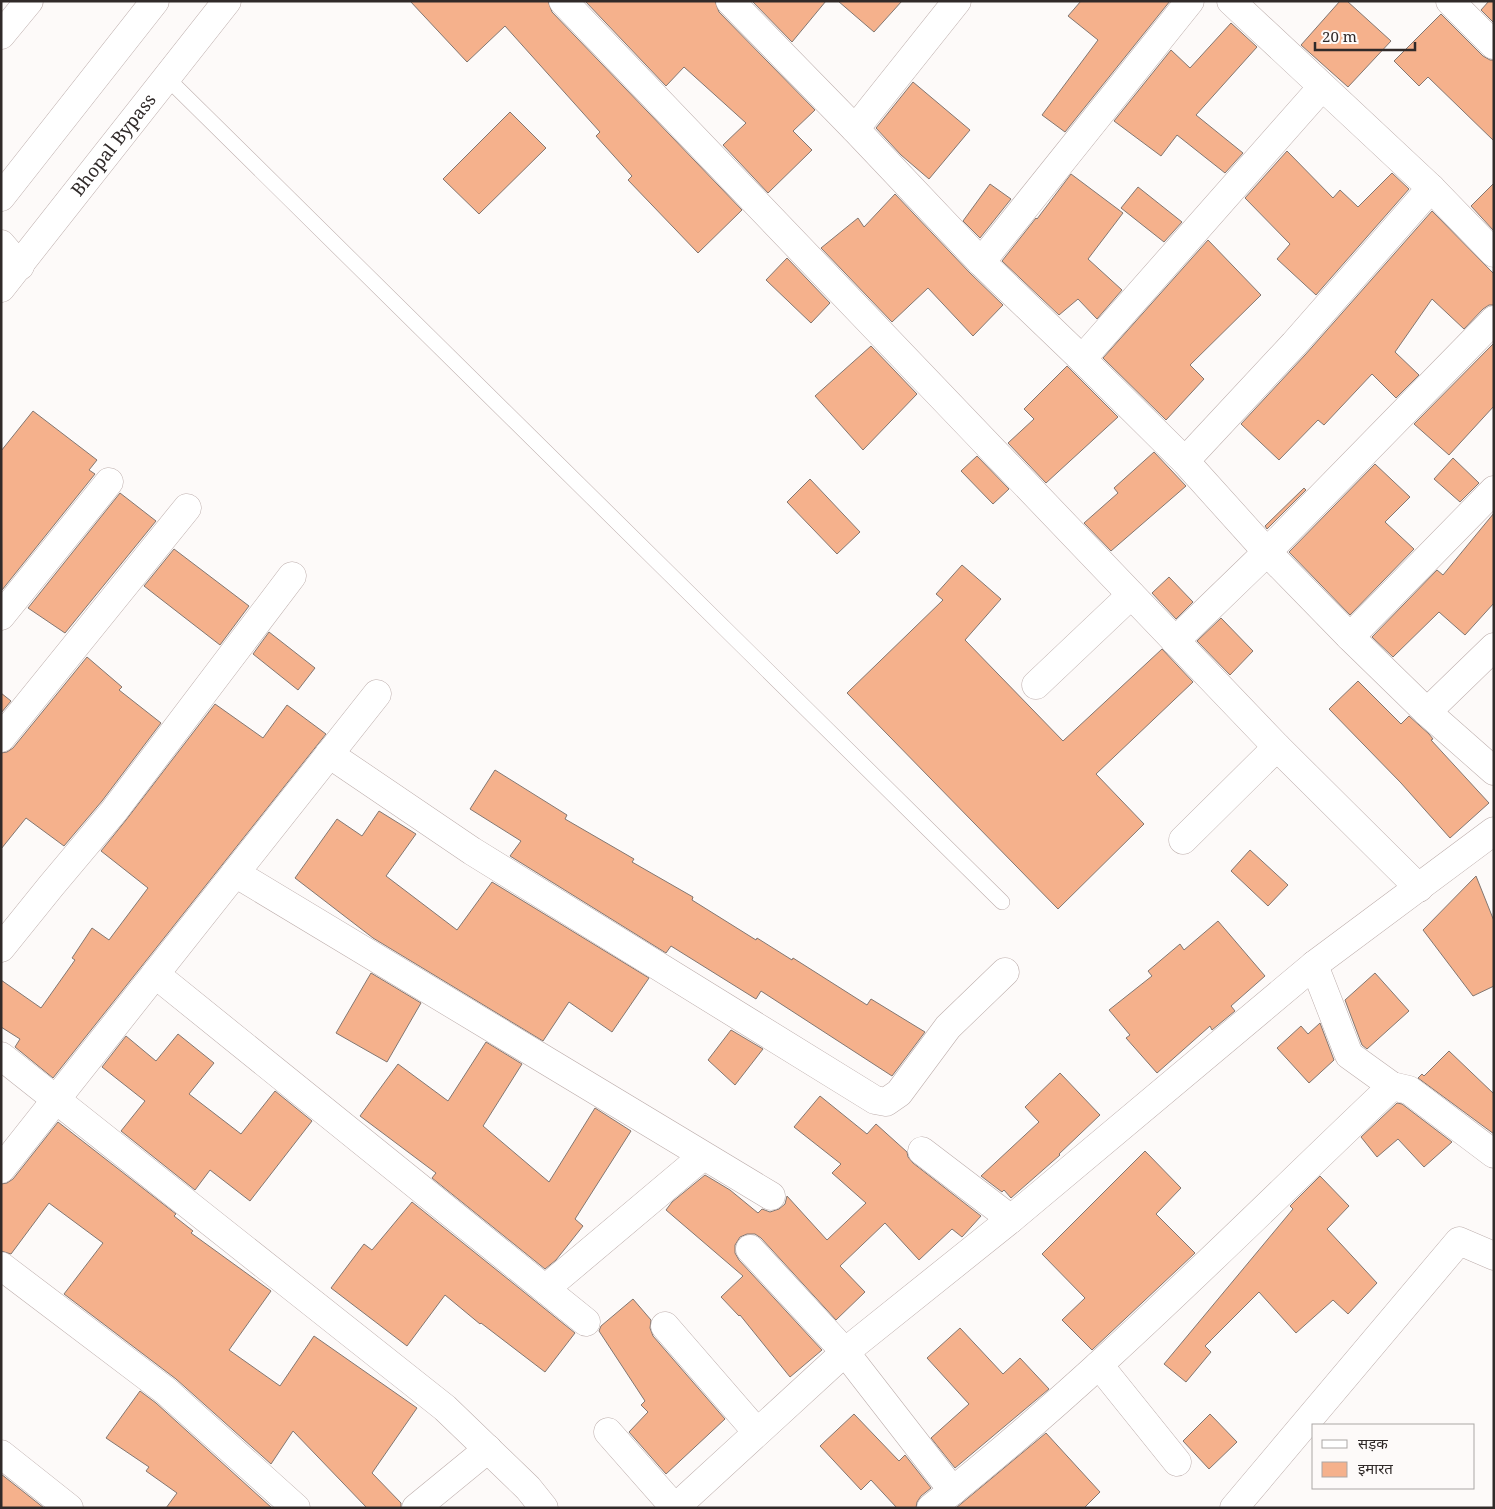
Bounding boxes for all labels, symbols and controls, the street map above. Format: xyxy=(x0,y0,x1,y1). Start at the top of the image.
scale bar xyxy=(1315,20,1415,52)
text: 20 m xyxy=(1322,26,1357,46)
street label: Bhopal Bypass xyxy=(65,88,161,201)
legend xyxy=(1312,1424,1475,1489)
text: सड़क xyxy=(1358,1433,1388,1453)
text: इमारत xyxy=(1358,1458,1393,1478)

